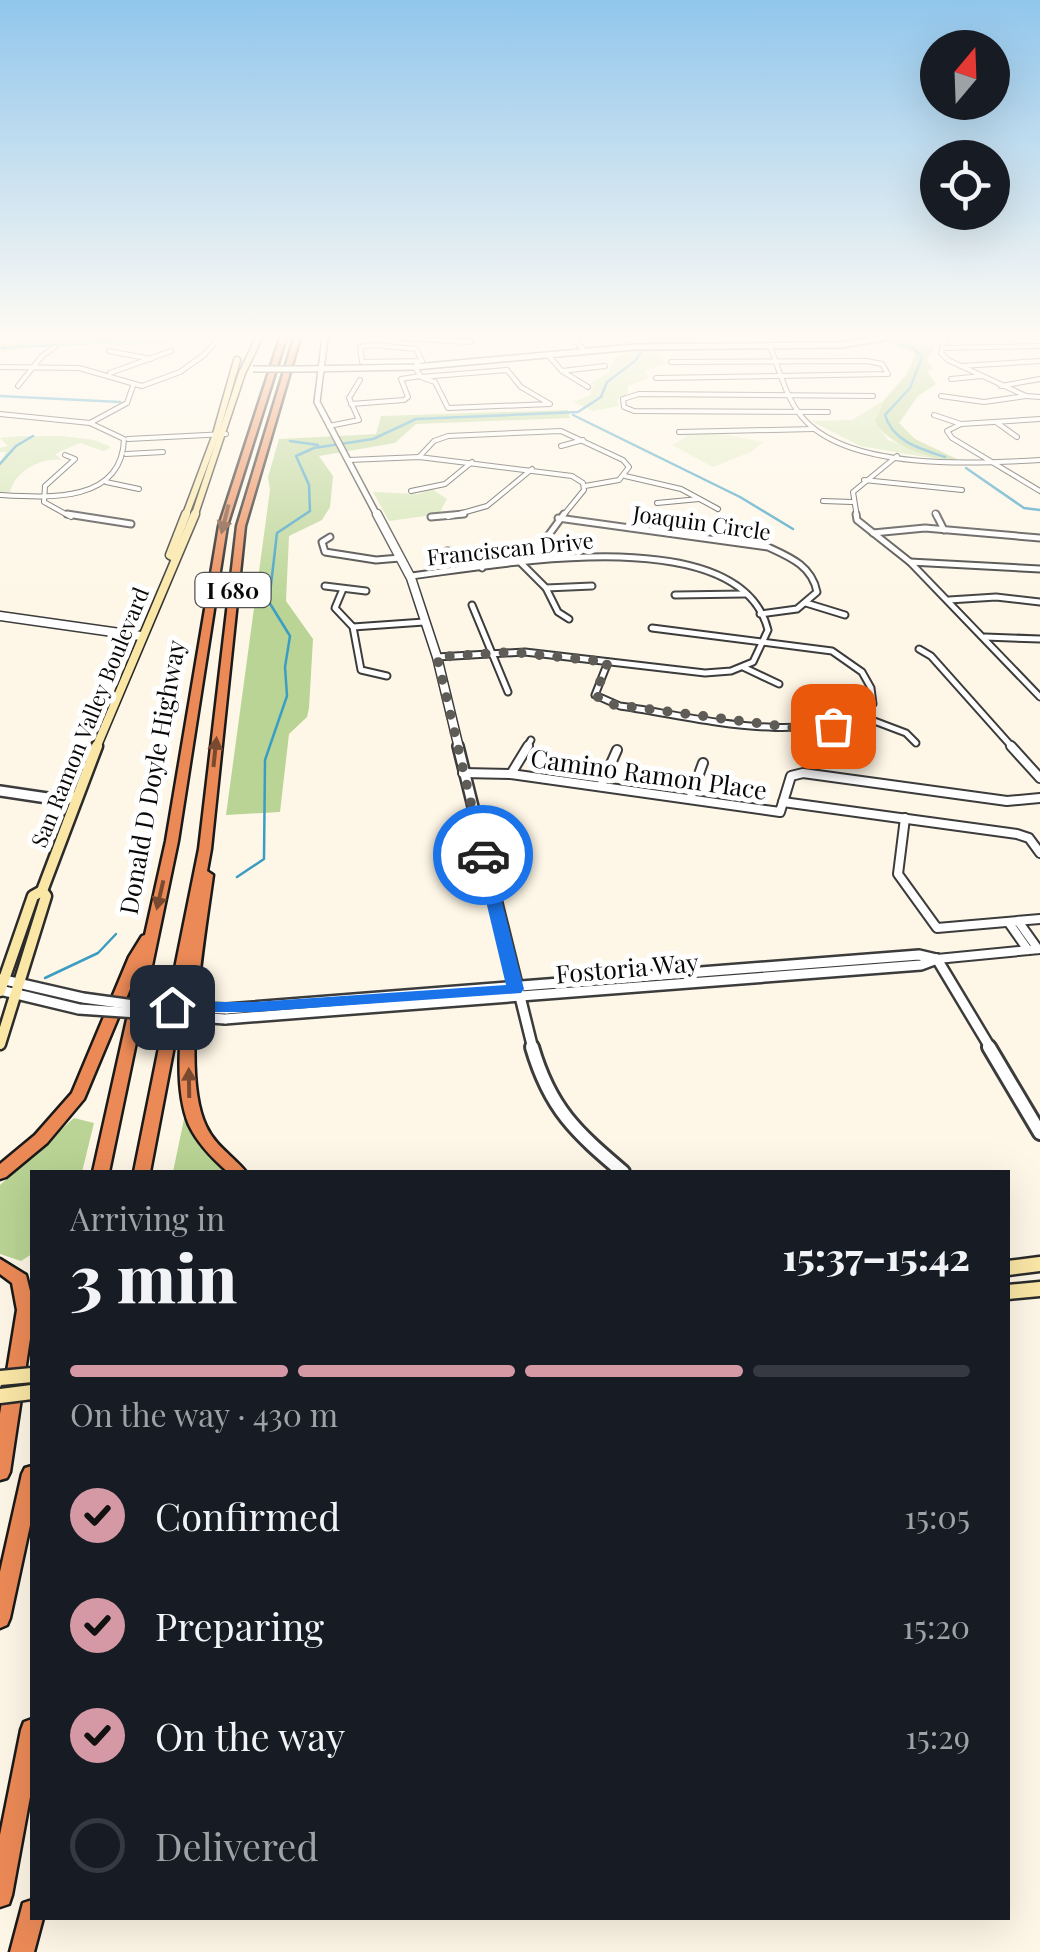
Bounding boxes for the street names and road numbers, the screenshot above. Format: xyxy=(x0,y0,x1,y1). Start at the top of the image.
street label: Joaquin Circle xyxy=(630,497,773,547)
street label: Franciscan Drive xyxy=(425,524,595,572)
road number: I 680 xyxy=(196,573,270,607)
street label: San Ramon Valley Boulevard xyxy=(23,582,155,852)
street label: Donald D Doyle Highway xyxy=(111,637,191,917)
street label: Camino Ramon Place xyxy=(529,740,769,806)
street label: Fostoria Way xyxy=(554,944,700,990)

